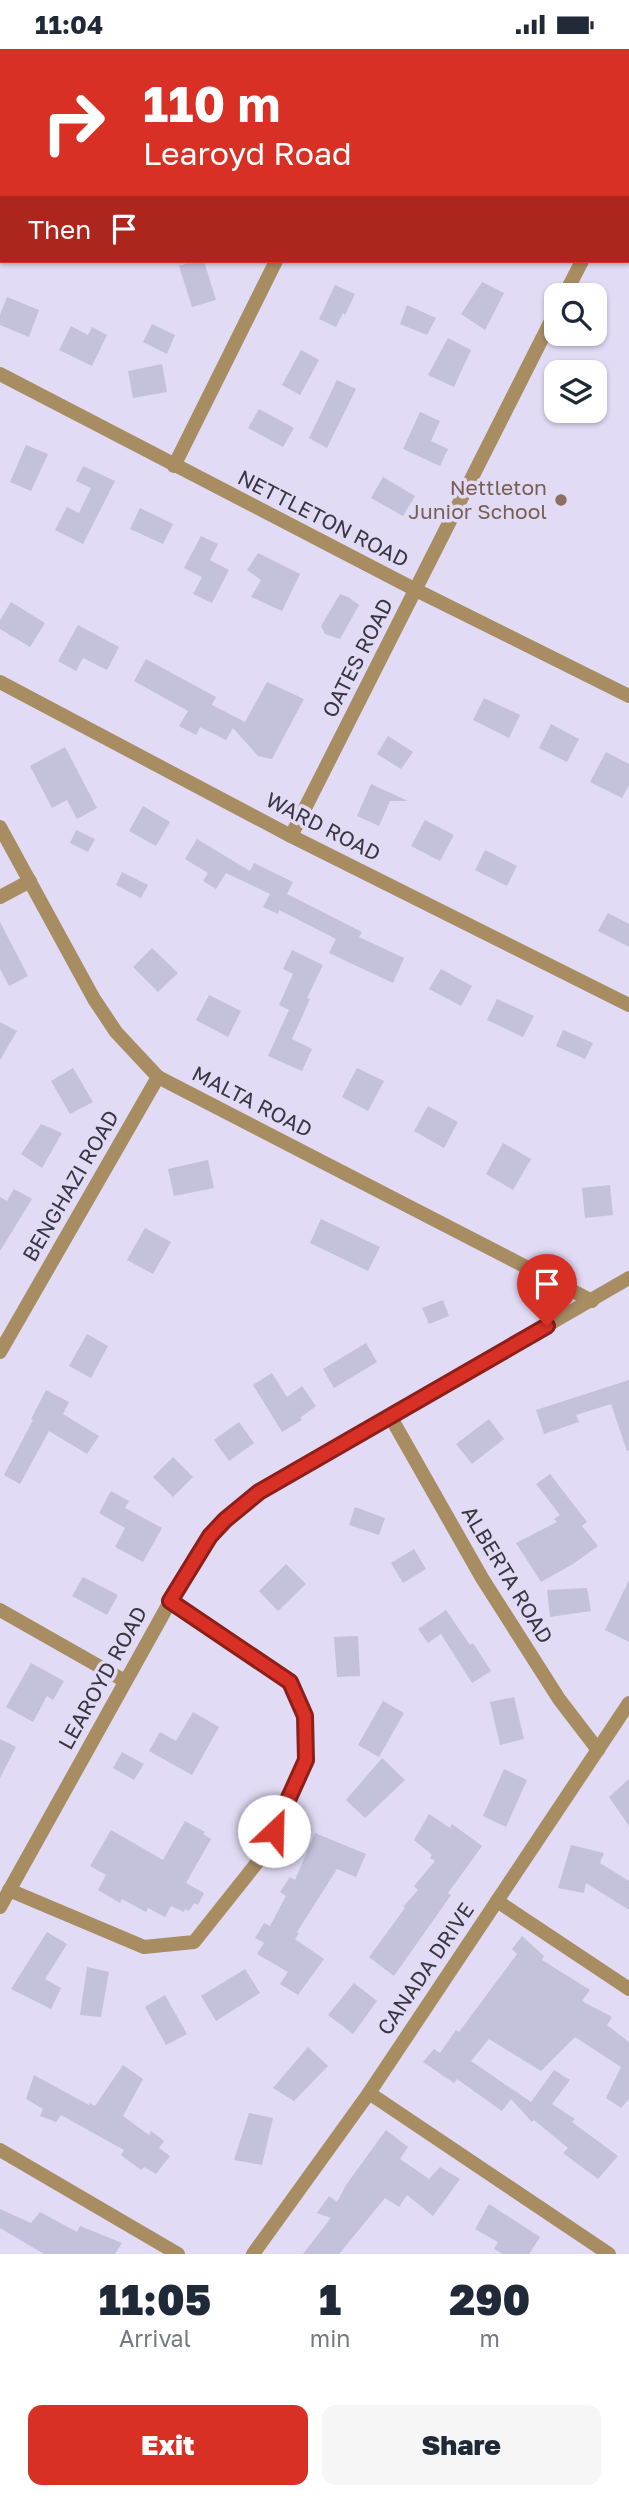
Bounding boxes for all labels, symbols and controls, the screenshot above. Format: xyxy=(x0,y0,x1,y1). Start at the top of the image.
text: 11:04 xyxy=(35,9,103,40)
text: 110 m xyxy=(143,74,280,133)
icon: right xyxy=(28,77,119,168)
text: Learoyd Road xyxy=(143,134,352,172)
icon: arrive xyxy=(105,210,143,248)
text: Then xyxy=(28,214,91,245)
map controls xyxy=(544,283,607,423)
button: search xyxy=(544,283,607,346)
button: layers xyxy=(544,360,607,423)
street label: NETTLETON ROAD xyxy=(234,464,413,572)
place label: Nettleton Junior School xyxy=(408,474,547,524)
marker: Nettleton Junior School xyxy=(553,492,569,508)
street label: OATES ROAD xyxy=(316,594,398,721)
street label: WARD ROAD xyxy=(262,786,385,866)
street label: MALTA ROAD xyxy=(188,1060,317,1142)
street label: BENGHAZI ROAD xyxy=(16,1105,124,1266)
pin xyxy=(517,1254,577,1326)
icon: arrive xyxy=(528,1265,566,1303)
street label: ALBERTA ROAD xyxy=(457,1501,559,1648)
street label: LEAROYD ROAD xyxy=(52,1601,152,1754)
position arrow xyxy=(237,1794,311,1868)
street label: CANADA DRIVE xyxy=(371,1897,479,2040)
text: 11:05 xyxy=(99,2274,211,2324)
text: 1 xyxy=(319,2274,341,2324)
text: 290 xyxy=(449,2274,530,2324)
text: Arrival xyxy=(119,2324,191,2352)
text: min xyxy=(310,2324,350,2352)
text: m xyxy=(480,2324,500,2352)
button: Exit xyxy=(28,2405,308,2485)
button: Share xyxy=(322,2405,601,2485)

